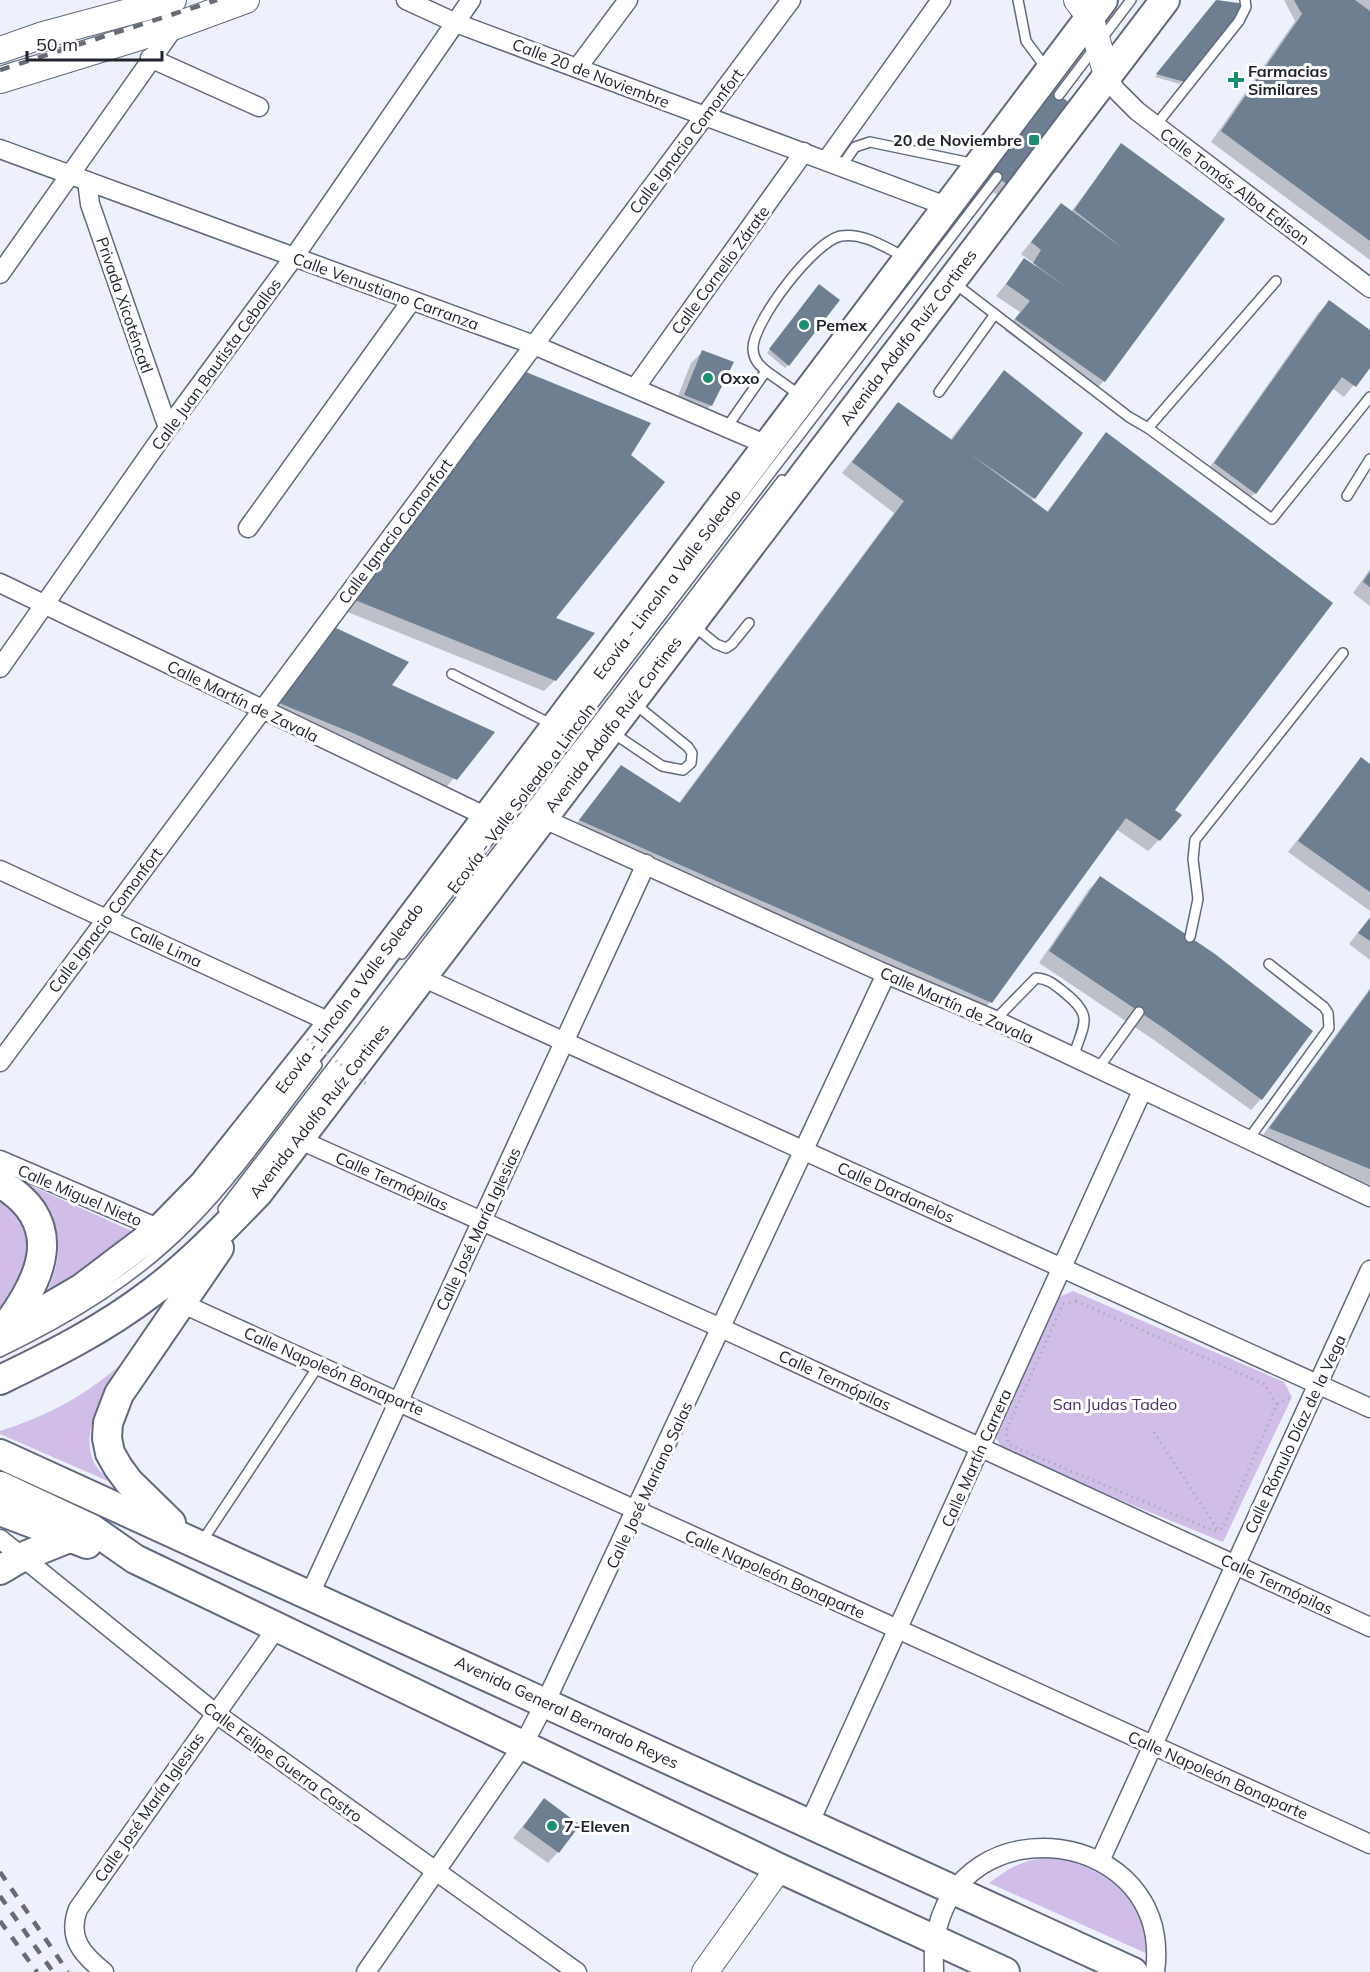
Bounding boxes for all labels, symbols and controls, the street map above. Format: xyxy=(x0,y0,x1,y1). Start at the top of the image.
scale bar xyxy=(27,24,162,62)
text: 50 m xyxy=(36,33,78,56)
street label: Calle 20 de Noviembre xyxy=(510,34,672,112)
place label: Farmacias Similares xyxy=(1248,61,1328,99)
street label: Calle Ignacio Comonfort xyxy=(625,64,747,218)
marker: Farmacias Similares xyxy=(1229,73,1243,87)
street label: Calle Tomás Alba Edison xyxy=(1156,123,1314,249)
place label: 20 de Noviembre xyxy=(893,130,1022,150)
marker: 20 de Noviembre xyxy=(1027,133,1041,147)
street label: Calle Cornelio Zárate xyxy=(667,202,773,338)
street label: Privada Xicoténcatl xyxy=(92,234,158,376)
street label: Avenida Adolfo Ruíz Cortines xyxy=(835,245,981,429)
street label: Calle Venustiano Carranza xyxy=(290,248,482,334)
street label: Calle Juan Bautista Ceballos xyxy=(147,274,285,454)
place label: Pemex xyxy=(816,315,867,335)
marker: Pemex xyxy=(797,318,811,332)
place label: Oxxo xyxy=(720,368,759,388)
marker: Oxxo xyxy=(701,371,715,385)
street label: Calle Ignacio Comonfort xyxy=(334,454,456,608)
street label: Ecovía - Lincoln a Valle Soleado xyxy=(589,485,745,683)
street label: Avenida Adolfo Ruíz Cortines xyxy=(540,632,686,816)
street label: Calle Martín de Zavala xyxy=(164,656,322,746)
street label: Ecovía - Valle Soleado a Lincoln xyxy=(443,699,599,897)
street label: Calle Ignacio Comonfort xyxy=(44,843,166,997)
street label: Ecovía - Lincoln a Valle Soleado xyxy=(271,899,427,1097)
street label: Calle Lima xyxy=(127,921,205,971)
street label: Calle Martín de Zavala xyxy=(877,962,1037,1048)
street label: Avenida Adolfo Ruíz Cortines xyxy=(245,1020,393,1202)
street label: Calle José María Iglesias xyxy=(431,1144,525,1314)
street label: Calle Termópilas xyxy=(332,1147,452,1215)
street label: Calle Dardanelos xyxy=(834,1157,958,1227)
street label: Calle Miguel Nieto xyxy=(15,1160,145,1230)
street label: Calle Napoleón Bonaparte xyxy=(241,1322,427,1420)
street label: Calle Rómulo Díaz de la Vega xyxy=(1240,1331,1350,1537)
street label: Calle Termópilas xyxy=(776,1345,894,1415)
street label: Calle Martín Carrera xyxy=(937,1386,1015,1530)
park label: San Judas Tadeo xyxy=(1053,1394,1177,1414)
street label: Calle José Mariano Salas xyxy=(601,1398,697,1572)
street label: Calle Napoleón Bonaparte xyxy=(682,1525,868,1623)
street label: Calle Termópilas xyxy=(1218,1549,1336,1619)
street label: Avenida General Bernardo Reyes xyxy=(452,1651,682,1773)
street label: Calle Felipe Guerra Castro xyxy=(200,1698,366,1826)
street label: Calle Napoleón Bonaparte xyxy=(1125,1726,1311,1824)
street label: Calle José María Iglesias xyxy=(90,1728,208,1886)
place label: 7-Eleven xyxy=(564,1816,630,1836)
marker: 7-Eleven xyxy=(545,1819,559,1833)

